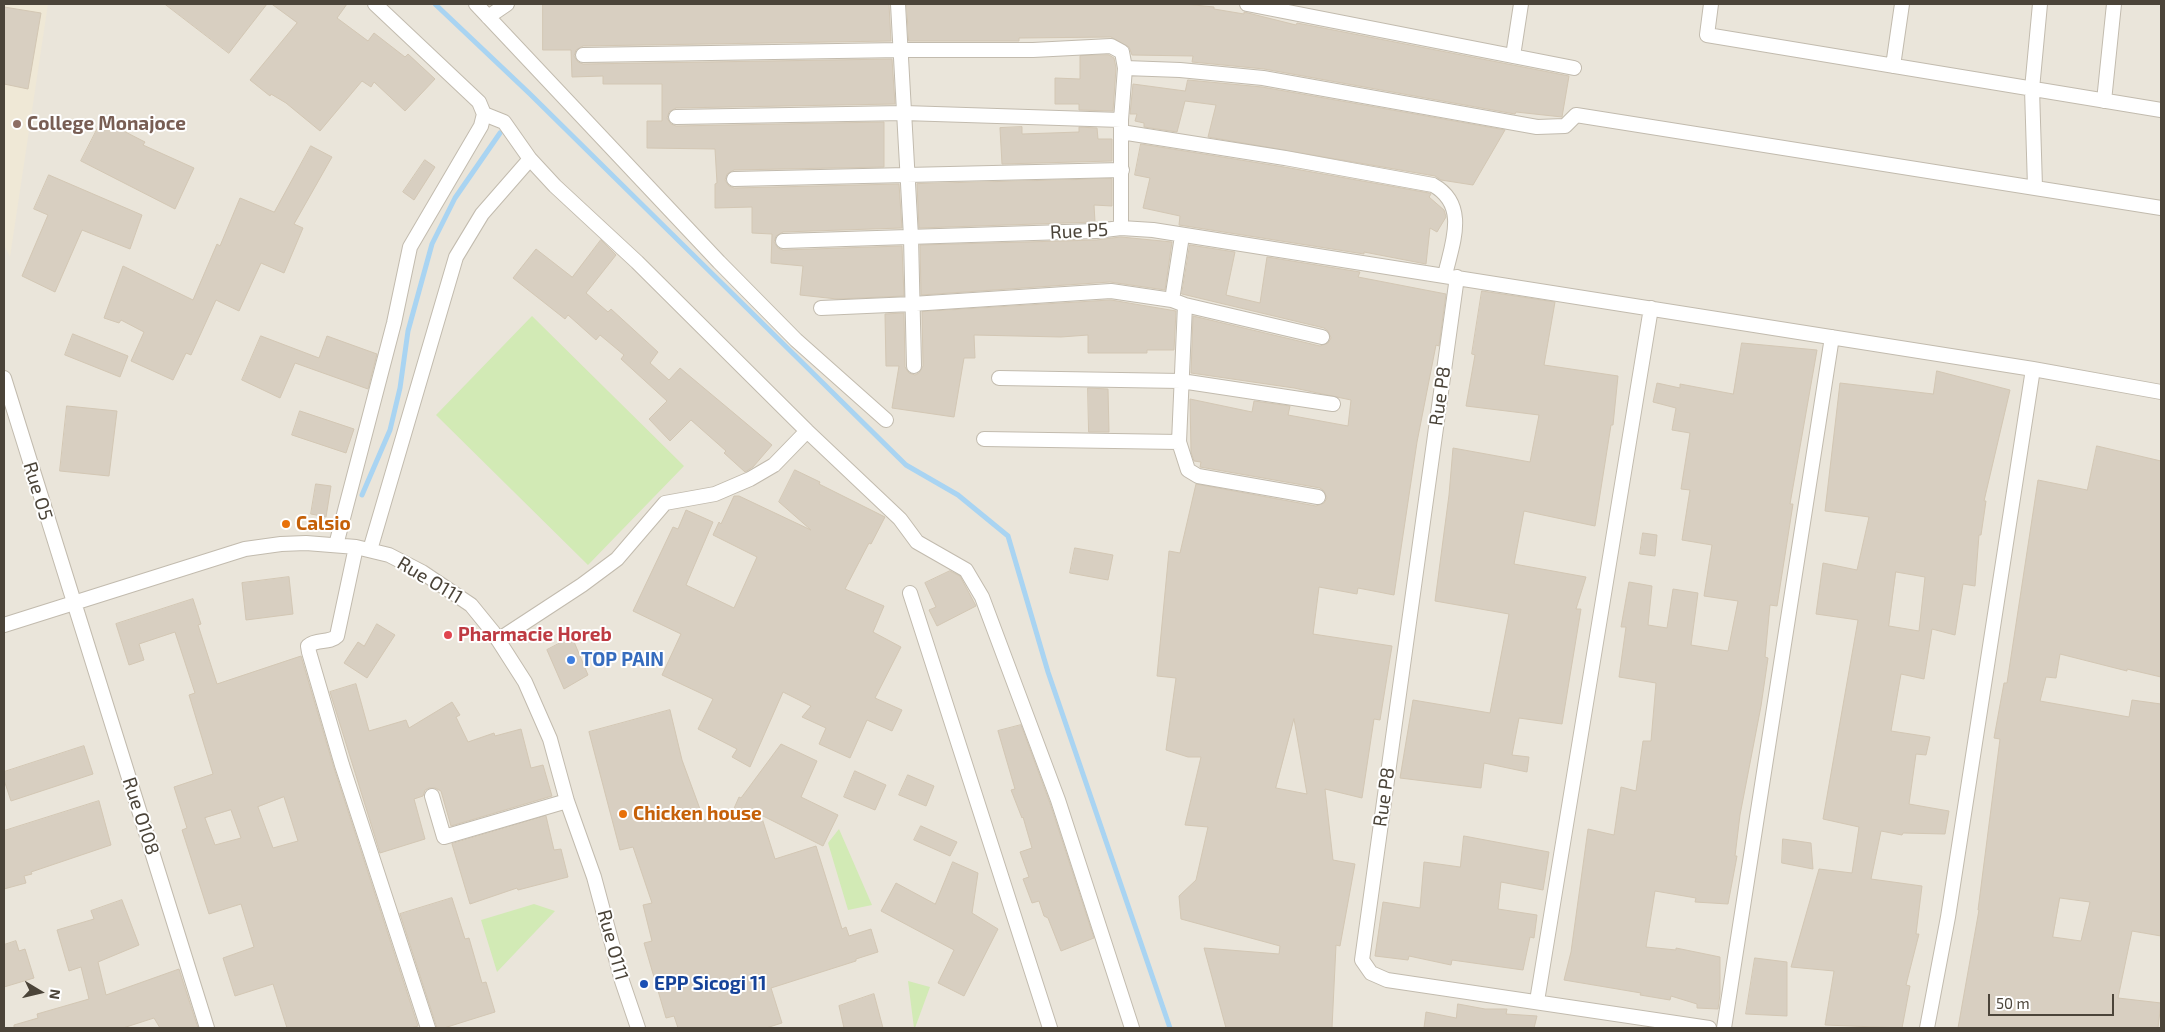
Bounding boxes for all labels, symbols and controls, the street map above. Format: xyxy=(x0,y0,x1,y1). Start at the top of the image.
place label: College Monajoce xyxy=(27,113,186,135)
marker: College Monajoce xyxy=(11,118,23,130)
street label: Rue P5 xyxy=(1049,218,1109,244)
street label: Rue P8 xyxy=(1425,365,1455,427)
street label: Rue O5 xyxy=(18,459,58,523)
place label: Calsio xyxy=(296,513,351,535)
marker: Calsio xyxy=(280,518,292,530)
street label: Rue O111 xyxy=(393,552,467,608)
place label: Pharmacie Horeb xyxy=(458,624,612,646)
marker: Pharmacie Horeb xyxy=(442,629,454,641)
place label: TOP PAIN xyxy=(581,649,664,671)
marker: TOP PAIN xyxy=(565,654,577,666)
street label: Rue P8 xyxy=(1369,766,1399,828)
street label: Rue O108 xyxy=(118,774,164,858)
place label: Chicken house xyxy=(633,803,762,825)
marker: Chicken house xyxy=(617,808,629,820)
street label: Rue O111 xyxy=(593,907,633,983)
north arrow xyxy=(15,967,65,1017)
place label: EPP Sicogi 11 xyxy=(654,973,767,995)
marker: EPP Sicogi 11 xyxy=(638,978,650,990)
scale bar xyxy=(1990,984,2116,1016)
text: N xyxy=(46,988,64,1001)
text: 50 m xyxy=(1996,994,2030,1012)

